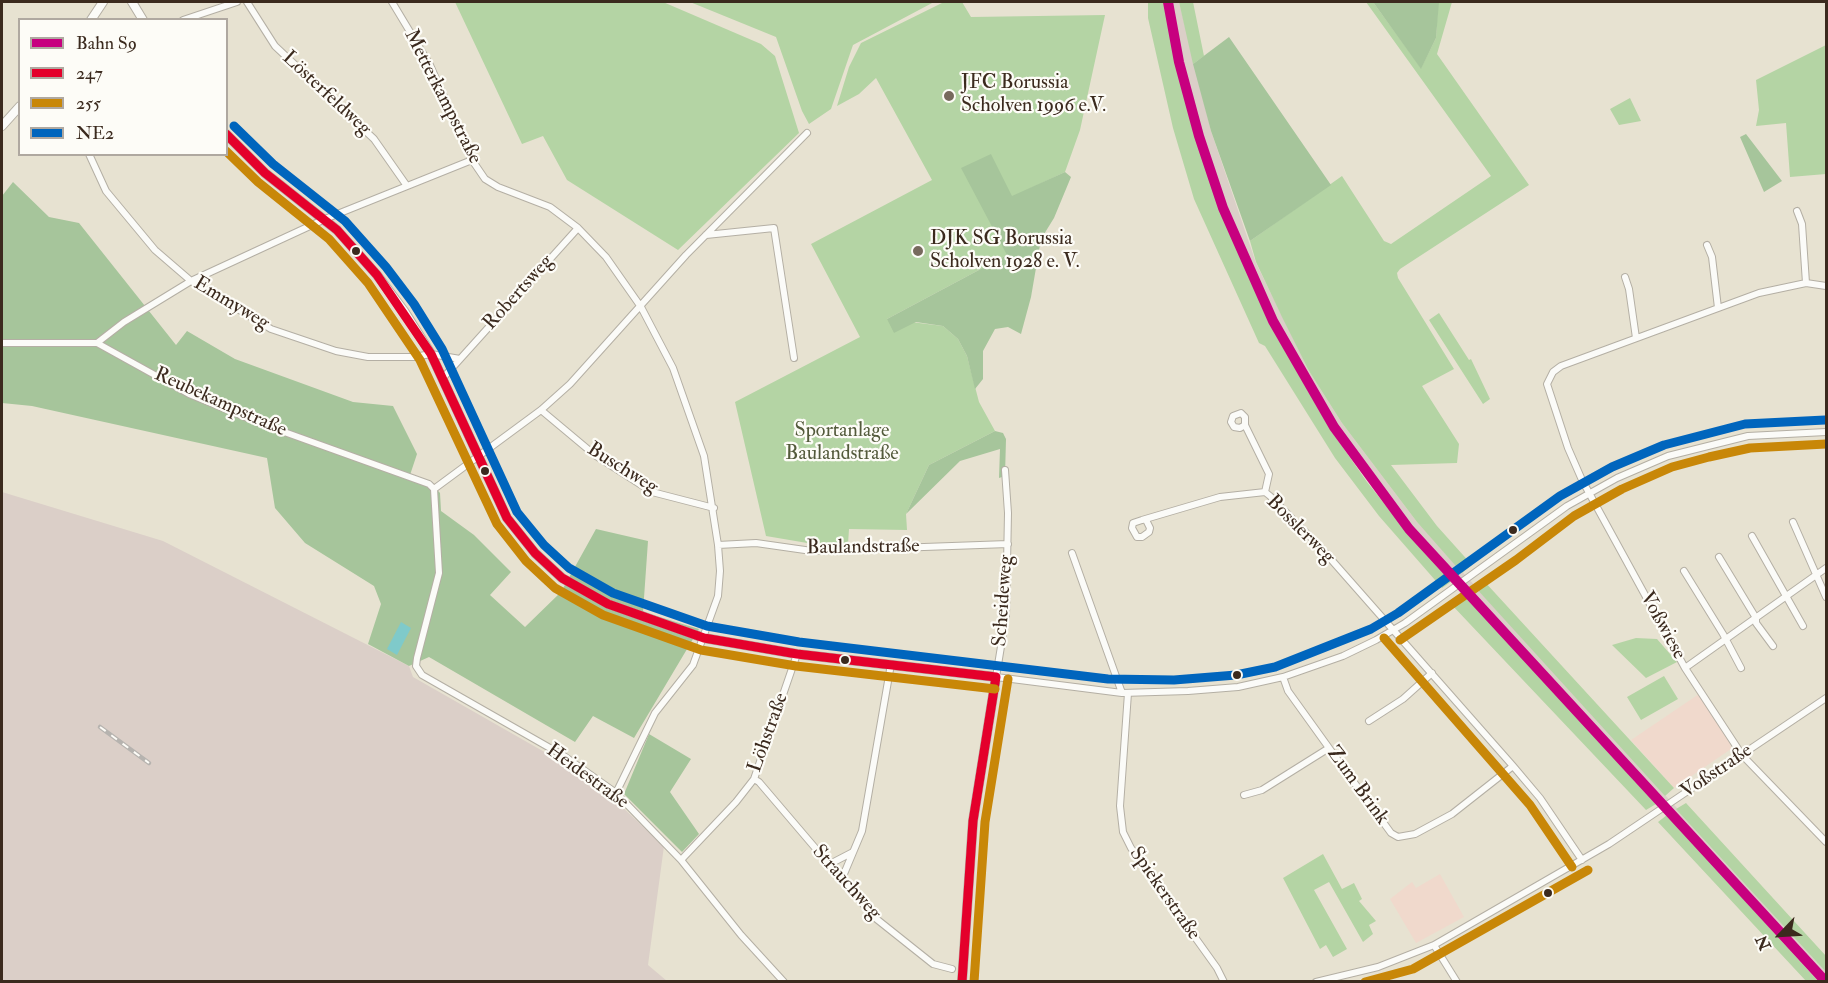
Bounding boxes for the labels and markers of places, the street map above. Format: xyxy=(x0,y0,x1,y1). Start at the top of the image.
place label: JFC Borussia Scholven 1996 e.V. xyxy=(961,72,1106,119)
marker: JFC Borussia Scholven 1996 e.V. xyxy=(942,89,956,103)
place label: DJK SG Borussia Scholven 1928 e. V. xyxy=(930,228,1080,275)
marker: DJK SG Borussia Scholven 1928 e. V. xyxy=(911,244,925,258)
unlabelled marker xyxy=(350,245,362,257)
unlabelled marker xyxy=(479,465,491,477)
unlabelled marker xyxy=(1507,524,1519,536)
unlabelled marker xyxy=(839,654,851,666)
unlabelled marker xyxy=(1231,669,1243,681)
unlabelled marker xyxy=(1542,887,1554,899)

